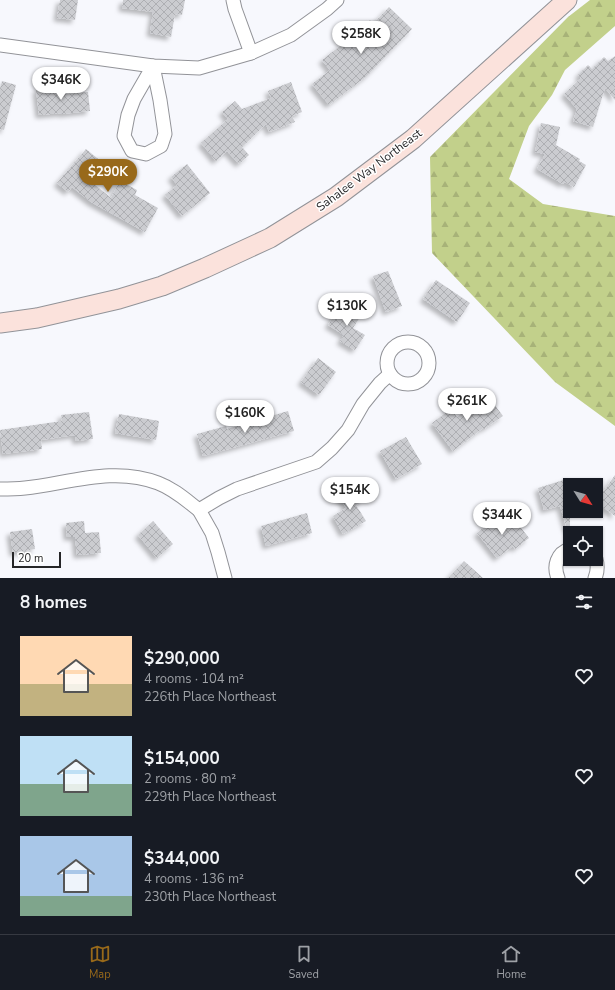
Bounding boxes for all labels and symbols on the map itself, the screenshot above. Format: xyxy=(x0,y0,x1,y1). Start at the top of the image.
pin: $258K xyxy=(333,21,389,55)
pin: $346K xyxy=(33,67,89,101)
street label: Sahalee Way Northeast xyxy=(313,125,426,215)
pin: $290K xyxy=(80,159,136,193)
pin: $130K xyxy=(319,293,375,327)
pin: $261K xyxy=(439,388,495,422)
pin: $160K xyxy=(217,400,273,434)
pin: $154K xyxy=(322,477,378,511)
north arrow xyxy=(563,478,603,518)
pin: $344K xyxy=(474,502,530,536)
scale bar xyxy=(12,550,61,569)

